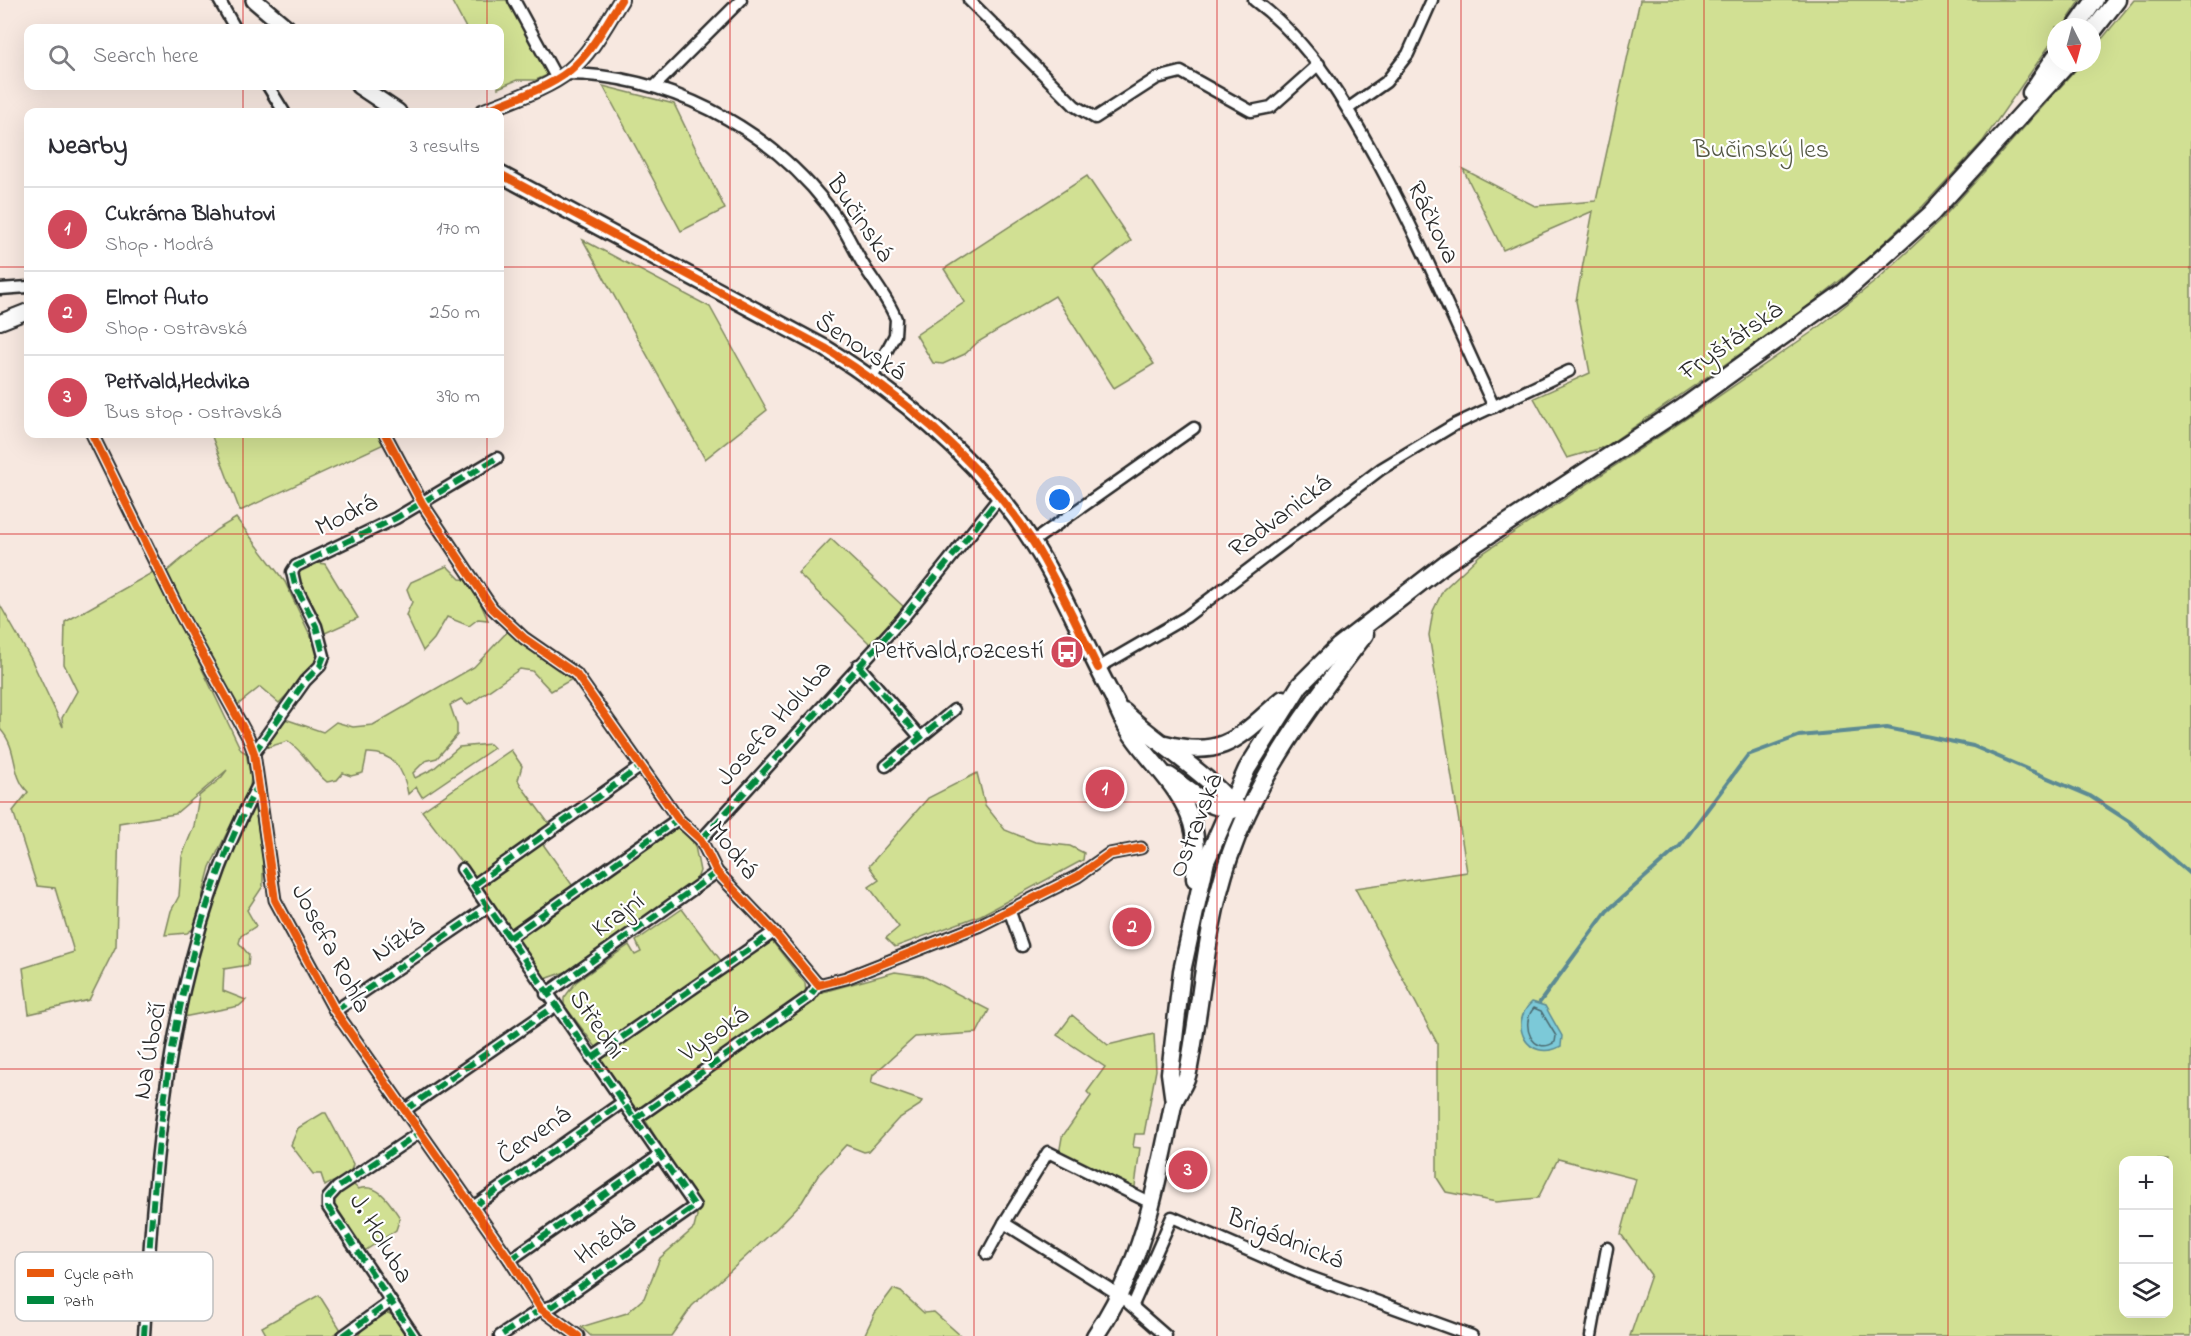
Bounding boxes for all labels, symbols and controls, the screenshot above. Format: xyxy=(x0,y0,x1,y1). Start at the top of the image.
north arrow xyxy=(2047,18,2101,72)
search box xyxy=(24,24,504,90)
icon: search xyxy=(45,41,78,74)
text: Search here xyxy=(93,41,198,73)
text: Nearby xyxy=(48,128,127,166)
park label: Bučinský les xyxy=(1692,132,1829,170)
text: 3 results xyxy=(410,133,480,162)
street label: Bučinská xyxy=(815,166,902,271)
street label: Ráčkova xyxy=(1396,175,1468,271)
text: Cukrárna Blahutovi xyxy=(105,199,276,231)
text: 1 xyxy=(64,215,71,244)
text: 170 m xyxy=(436,215,480,244)
text: Shop · Modrá xyxy=(105,231,213,260)
text: Elmot Auto xyxy=(105,283,208,315)
street label: Fryštátská xyxy=(1672,292,1792,392)
text: 2 xyxy=(63,299,72,328)
text: 250 m xyxy=(429,299,480,328)
street label: Šenovská xyxy=(807,304,913,392)
text: Shop · Ostravská xyxy=(105,315,247,344)
text: Petřvald,Hedvika xyxy=(105,367,250,399)
text: 3 xyxy=(63,383,72,412)
text: 390 m xyxy=(437,383,480,412)
text: Bus stop · Ostravská xyxy=(105,399,281,428)
street label: Radvanická xyxy=(1221,466,1341,568)
street label: Modrá xyxy=(309,485,385,547)
your location xyxy=(1045,485,1074,514)
place label: Petřvald,rozcestí xyxy=(872,633,1044,671)
bus stop icon: Petřvald,rozcestí xyxy=(1049,634,1085,670)
street label: Josefa Holuba xyxy=(708,652,842,796)
pin: 1 xyxy=(1086,766,1124,812)
street label: Ostravská xyxy=(1160,768,1234,884)
street label: Modrá xyxy=(697,814,767,888)
street label: Josefa Rohla xyxy=(280,878,380,1020)
street label: Krajní xyxy=(585,884,653,948)
pin: 2 xyxy=(1112,904,1152,950)
street label: Nízká xyxy=(364,909,434,973)
street label: Střední xyxy=(558,982,634,1068)
street label: Vysoká xyxy=(672,997,758,1073)
street label: Na Úbočí xyxy=(124,999,178,1103)
street label: Červená xyxy=(490,1097,580,1175)
pin: 3 xyxy=(1168,1148,1208,1192)
map controls xyxy=(2119,1156,2173,1318)
button: + xyxy=(2119,1156,2173,1210)
street label: J. Holuba xyxy=(338,1187,422,1291)
street label: Brigádnická xyxy=(1220,1199,1349,1281)
street label: Hnědá xyxy=(568,1206,644,1276)
button: − xyxy=(2119,1210,2173,1264)
legend xyxy=(15,1252,213,1321)
text: Cycle path xyxy=(64,1263,133,1287)
button: layers xyxy=(2119,1264,2173,1318)
text: Path xyxy=(64,1290,94,1314)

